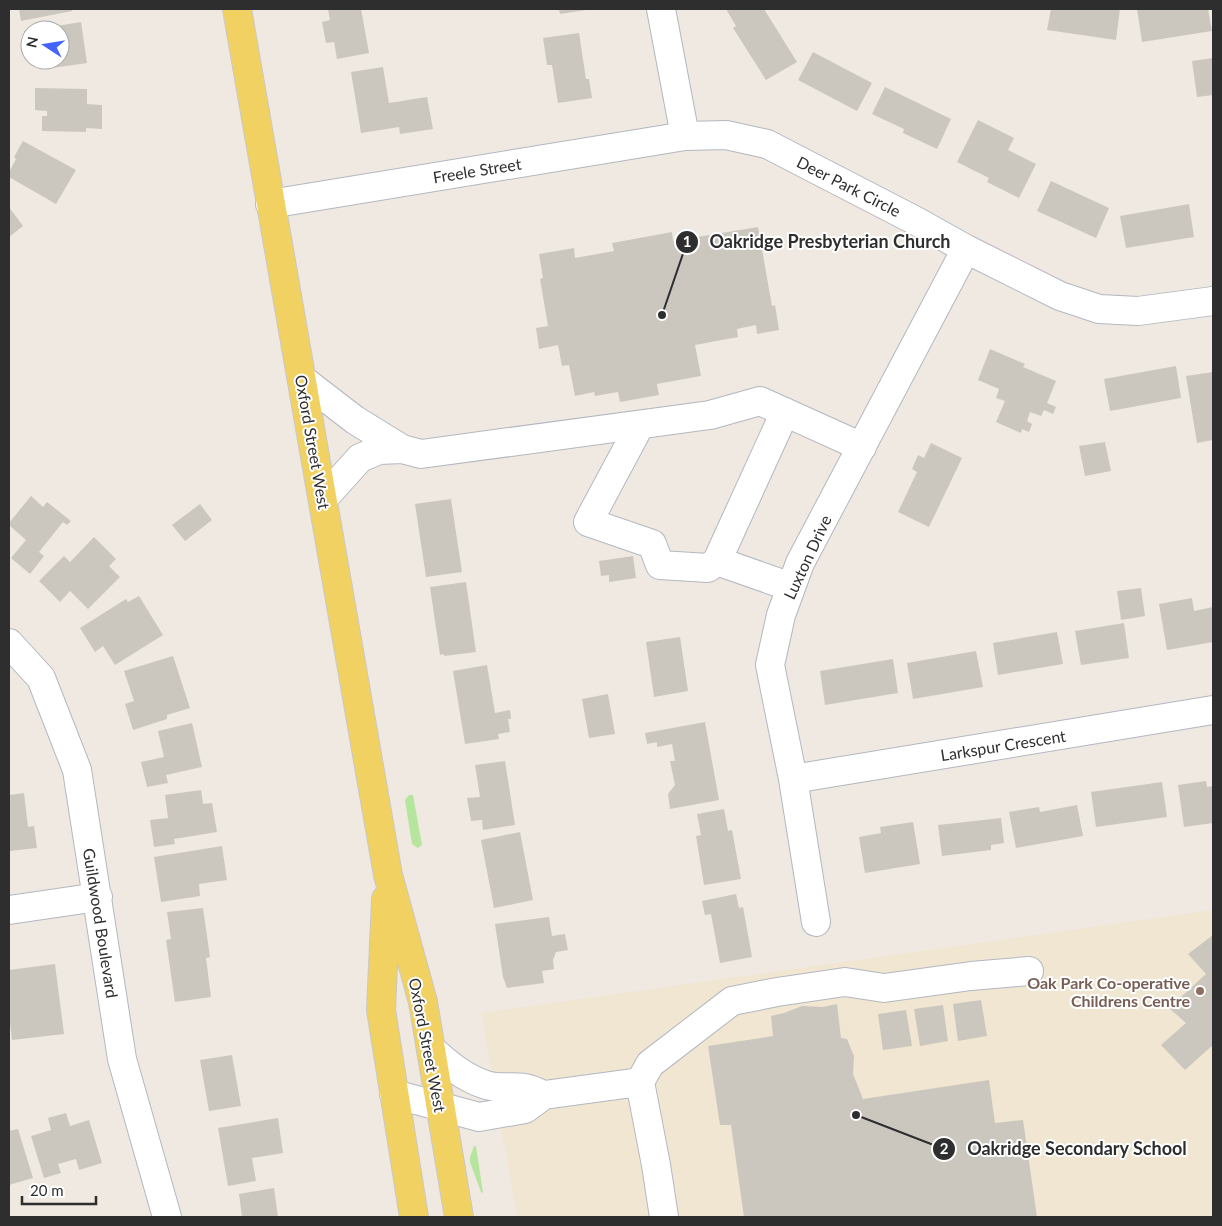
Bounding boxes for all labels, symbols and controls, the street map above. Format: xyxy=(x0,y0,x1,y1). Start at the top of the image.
north arrow xyxy=(20,20,70,70)
text: N xyxy=(22,35,41,49)
street label: Deer Park Circle xyxy=(794,152,904,220)
street label: Freele Street xyxy=(431,154,523,186)
callout: Oakridge Presbyterian Church xyxy=(674,226,960,259)
text: Oakridge Presbyterian Church xyxy=(709,230,951,252)
text: 1 xyxy=(683,232,691,250)
street label: Oxford Street West xyxy=(292,373,334,511)
street label: Luxton Drive xyxy=(779,512,835,602)
street label: Larkspur Crescent xyxy=(939,726,1067,764)
street label: Guildwood Boulevard xyxy=(80,847,122,999)
place label: Oak Park Co-operative Childrens Centre xyxy=(1027,973,1190,1010)
street label: Oxford Street West xyxy=(406,976,450,1114)
marker: Oak Park Co-operative Childrens Centre xyxy=(1194,985,1206,997)
callout: Oakridge Secondary School xyxy=(932,1132,1197,1165)
text: Oakridge Secondary School xyxy=(967,1137,1187,1159)
text: 2 xyxy=(940,1139,949,1157)
scale bar xyxy=(22,1174,96,1206)
text: 20 m xyxy=(30,1181,64,1199)

